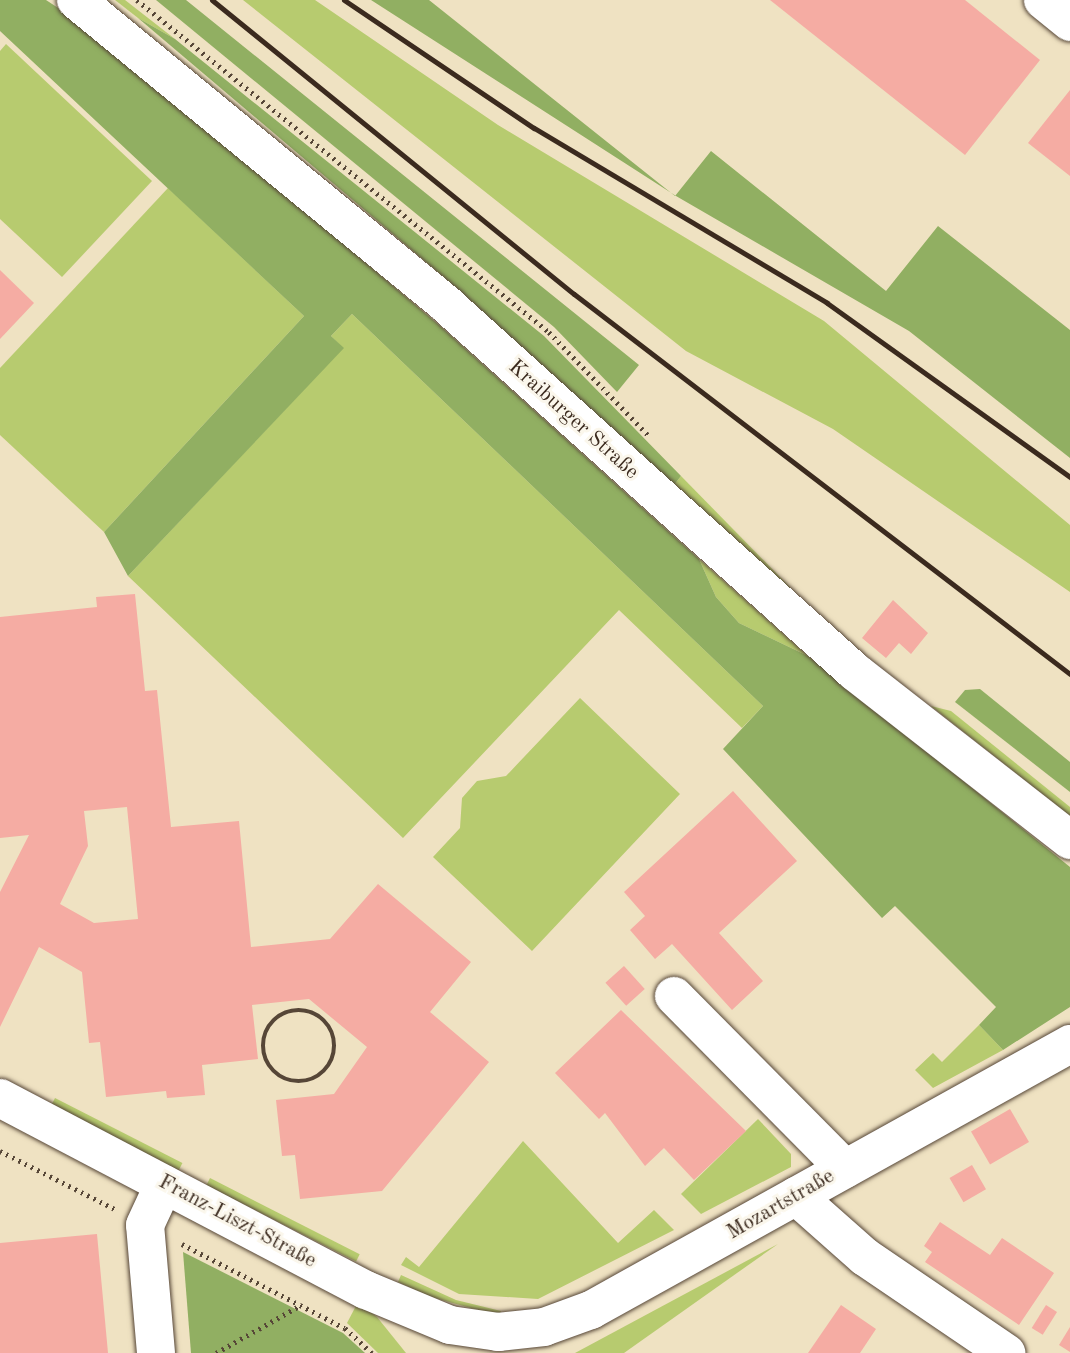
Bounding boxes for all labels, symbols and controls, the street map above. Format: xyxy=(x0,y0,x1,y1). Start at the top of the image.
street label: Kraiburger Straße xyxy=(503,355,643,485)
street label: Mozartstraße xyxy=(723,1164,839,1246)
street label: Franz-Liszt-Straße xyxy=(154,1170,320,1274)

